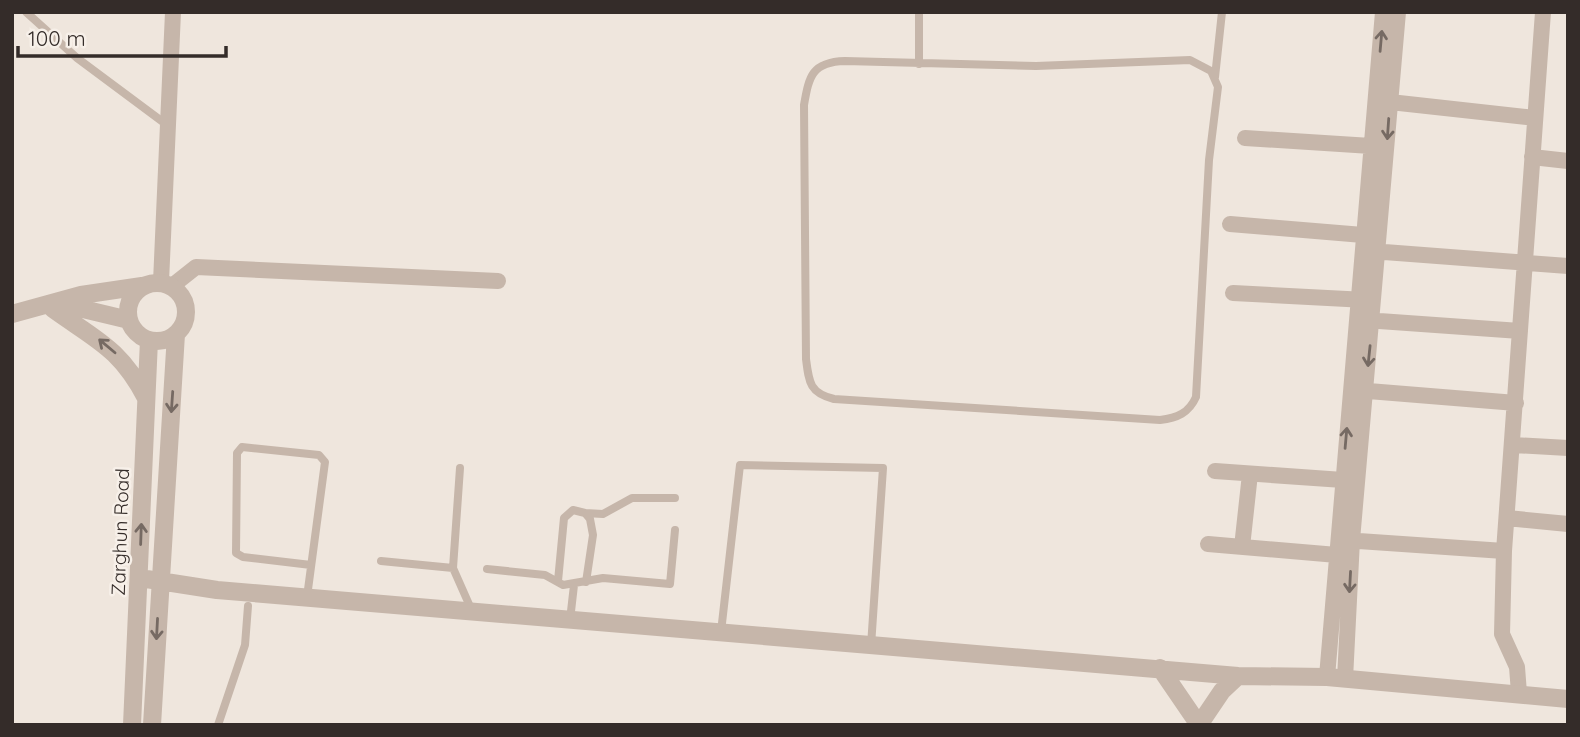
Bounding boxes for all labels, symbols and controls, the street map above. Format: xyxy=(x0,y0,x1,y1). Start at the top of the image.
scale bar xyxy=(18,14,226,58)
text: 100 m xyxy=(28,25,86,51)
one-way arrow xyxy=(1374,30,1387,53)
one-way arrow xyxy=(1381,117,1394,140)
one-way arrow xyxy=(98,338,116,354)
one-way arrow xyxy=(1362,344,1375,367)
one-way arrow xyxy=(165,391,178,414)
one-way arrow xyxy=(1340,428,1353,450)
street label: Zarghun Road xyxy=(106,468,134,596)
one-way arrow xyxy=(135,523,148,546)
one-way arrow xyxy=(1343,571,1356,594)
one-way arrow xyxy=(151,618,164,641)

